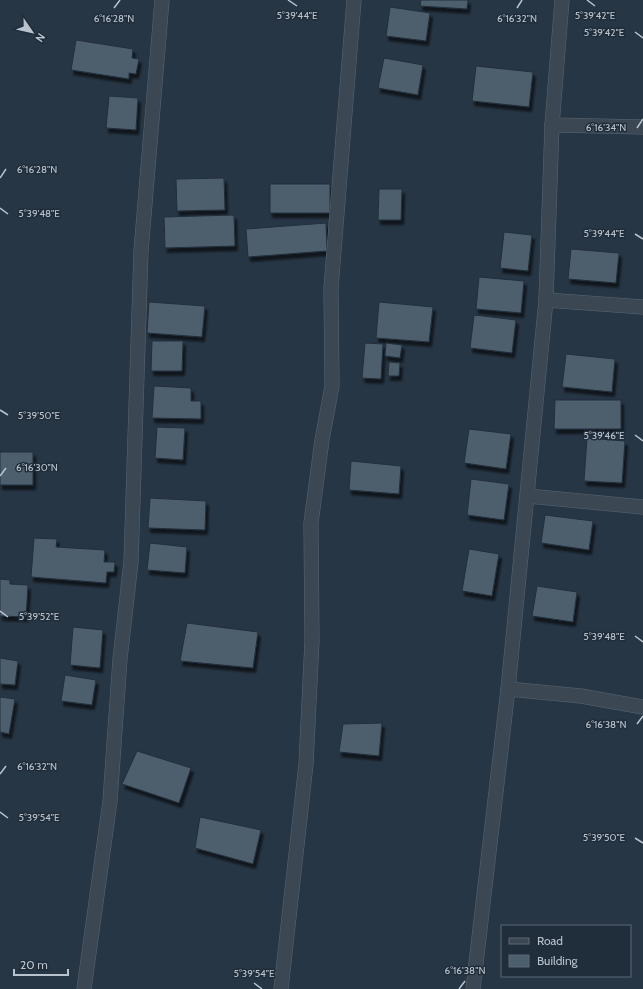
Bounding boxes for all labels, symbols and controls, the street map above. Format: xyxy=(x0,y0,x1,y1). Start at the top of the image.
text: 5°39'44"E xyxy=(276,9,318,22)
text: 5°39'42"E xyxy=(575,9,616,22)
north arrow xyxy=(12,12,52,52)
text: 6°16'28"N xyxy=(94,12,134,25)
text: 6°16'32"N xyxy=(497,12,537,25)
text: 5°39'42"E xyxy=(584,26,625,39)
text: N xyxy=(32,30,48,45)
text: 6°16'34"N xyxy=(586,121,626,134)
text: 6°16'28"N xyxy=(17,163,57,176)
text: 5°39'48"E xyxy=(18,207,60,220)
text: 5°39'44"E xyxy=(583,227,625,240)
text: 5°39'50"E xyxy=(18,409,61,422)
text: 5°39'46"E xyxy=(583,429,625,442)
text: 6°16'30"N xyxy=(16,461,58,474)
text: 5°39'52"E xyxy=(19,610,60,623)
text: 5°39'48"E xyxy=(583,630,625,643)
text: 6°16'38"N xyxy=(586,718,626,731)
text: 6°16'32"N xyxy=(17,760,57,773)
text: 5°39'54"E xyxy=(19,811,60,824)
text: 5°39'50"E xyxy=(583,831,626,844)
legend xyxy=(501,925,631,977)
text: Road xyxy=(537,933,563,948)
scale bar xyxy=(14,951,68,977)
text: Building xyxy=(537,953,579,968)
text: 20 m xyxy=(20,957,48,972)
text: 6°16'38"N xyxy=(445,964,485,977)
text: 5°39'54"E xyxy=(234,967,275,980)

